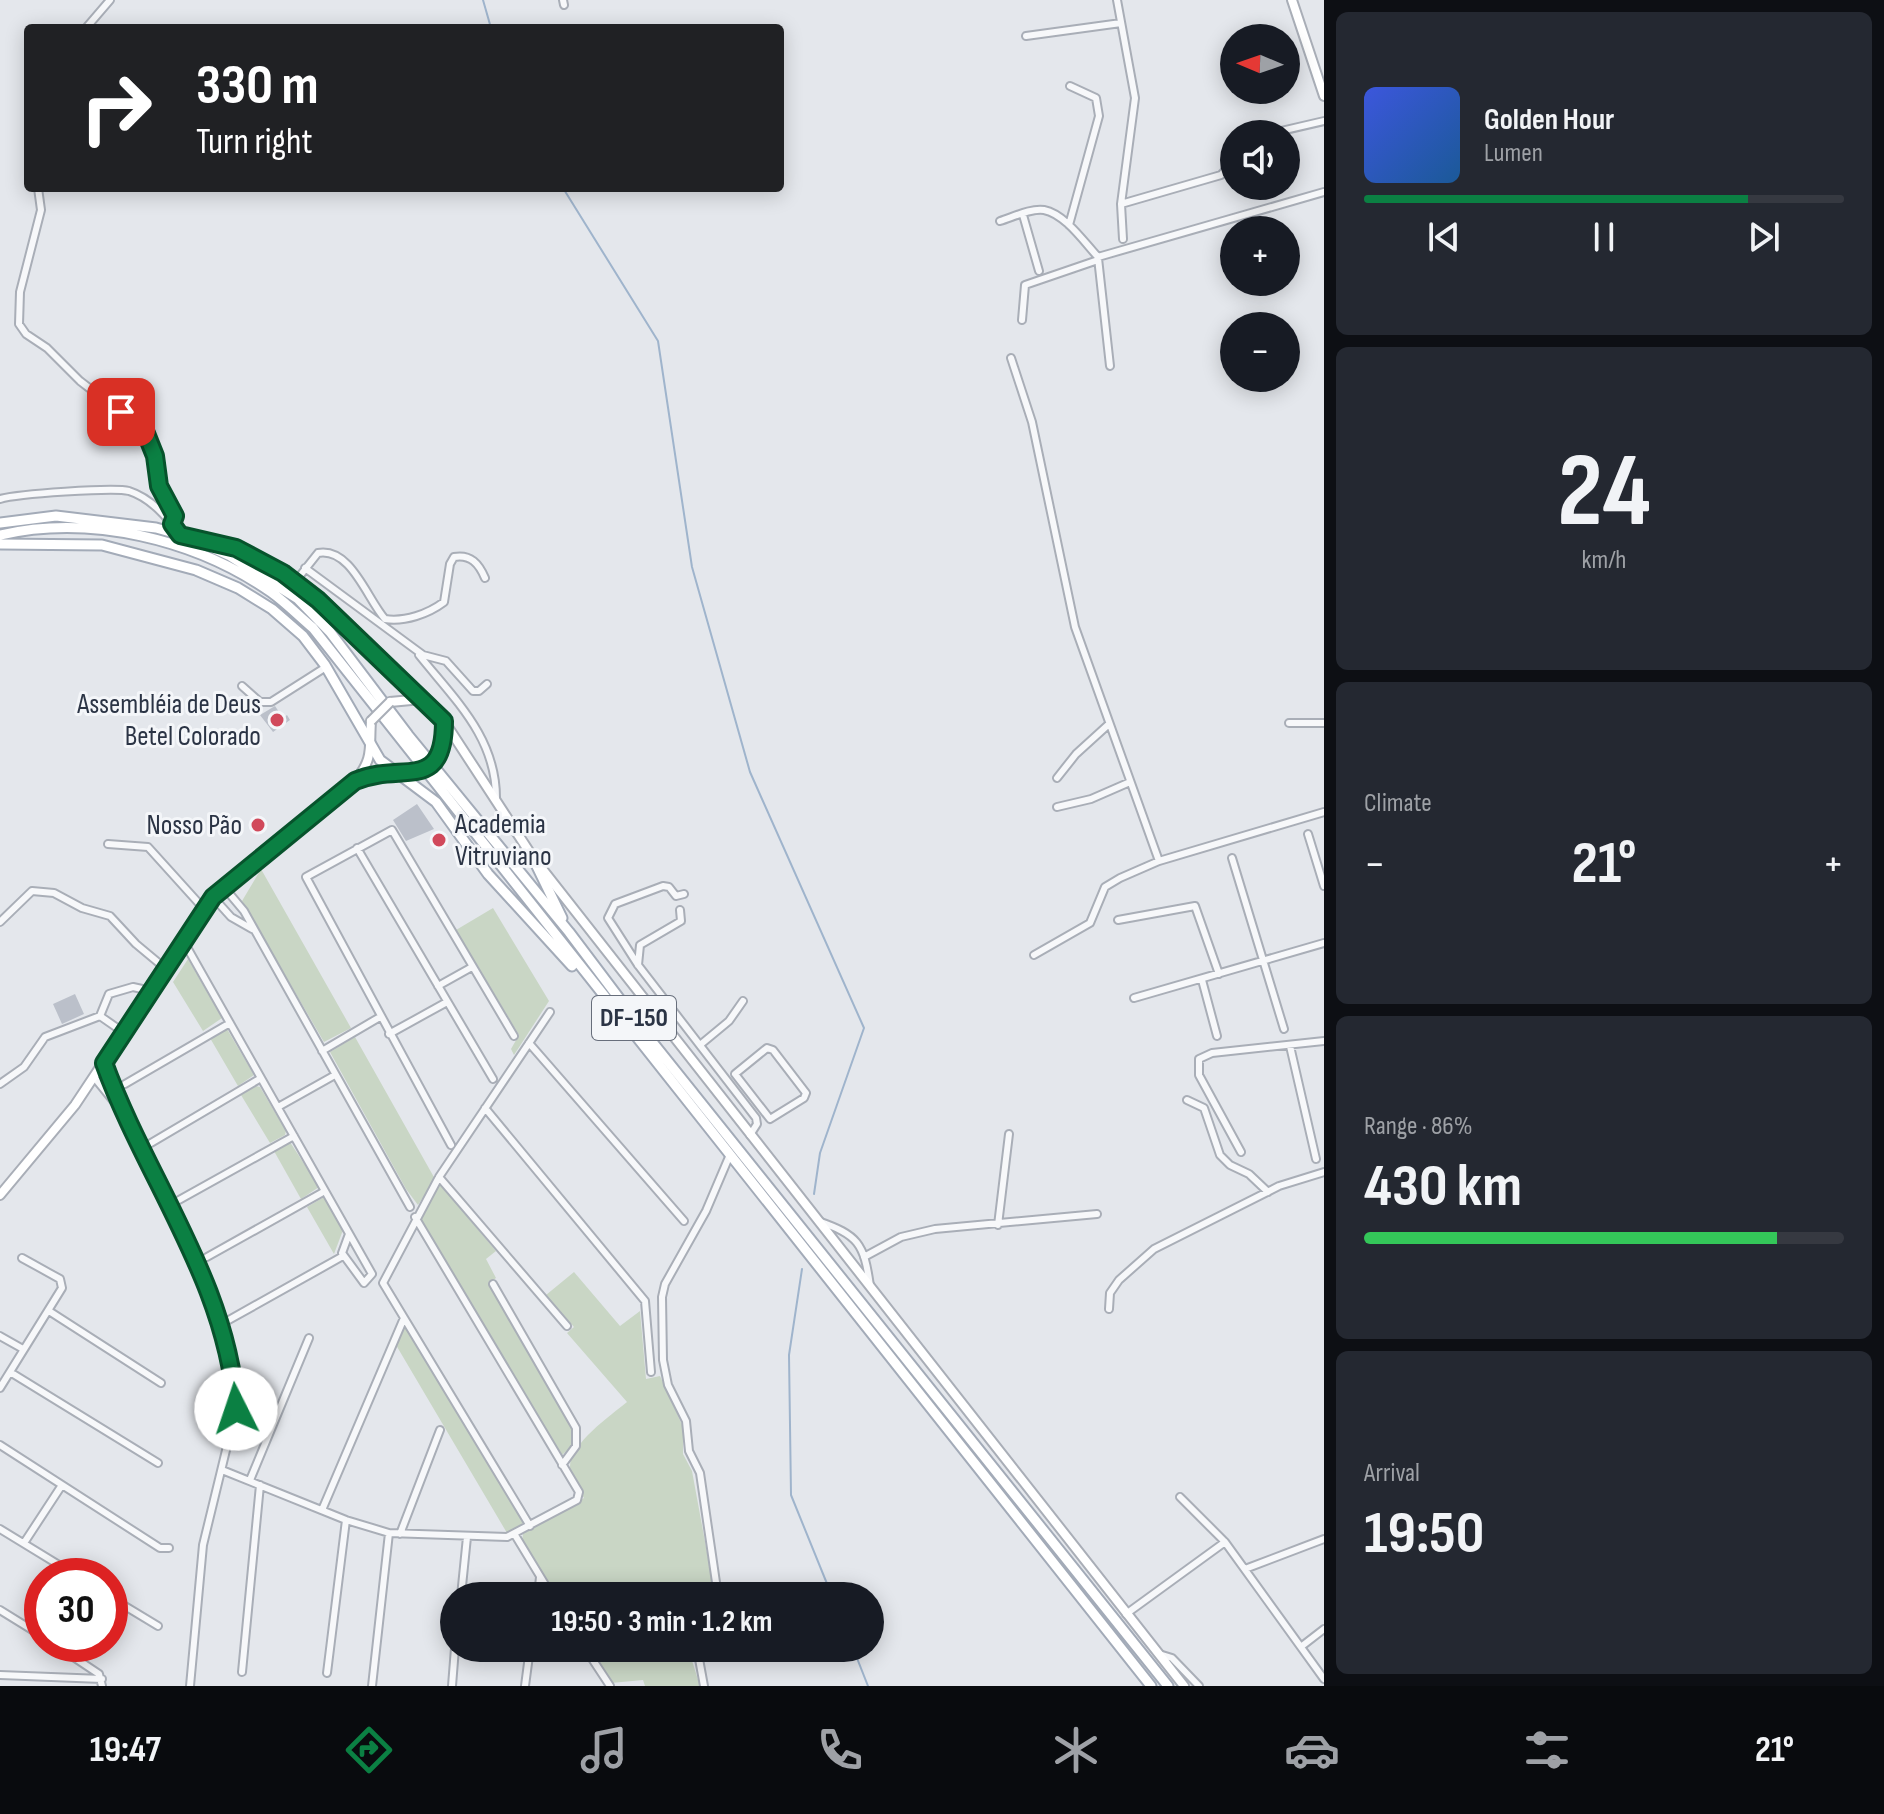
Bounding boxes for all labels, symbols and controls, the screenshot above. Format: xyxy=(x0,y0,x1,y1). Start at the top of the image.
north arrow xyxy=(1220,24,1300,104)
map controls xyxy=(1220,24,1300,392)
text: 330 m xyxy=(196,53,319,120)
icon: right xyxy=(64,56,168,160)
text: Golden Hour xyxy=(1484,102,1614,138)
button: sound xyxy=(1220,120,1300,200)
text: Turn right xyxy=(196,121,313,164)
text: Lumen xyxy=(1484,138,1543,169)
icon: previous xyxy=(1422,215,1466,259)
icon: pause xyxy=(1582,215,1626,259)
icon: next xyxy=(1742,215,1786,259)
button: + xyxy=(1220,216,1300,296)
button: − xyxy=(1220,312,1300,392)
pin xyxy=(87,378,155,446)
icon: arrive xyxy=(99,390,143,434)
text: 24 xyxy=(1557,430,1651,555)
text: km/h xyxy=(1582,545,1626,576)
place label: Assembléia de Deus Betel Colorado xyxy=(76,688,261,753)
marker: Assembléia de Deus Betel Colorado xyxy=(268,711,286,729)
text: Climate xyxy=(1364,788,1432,819)
place label: Academia Vitruviano xyxy=(454,808,552,873)
place label: Nosso Pão xyxy=(146,809,242,842)
marker: Nosso Pão xyxy=(249,816,267,834)
text: 21° xyxy=(1571,828,1637,900)
marker: Academia Vitruviano xyxy=(430,831,448,849)
text: − xyxy=(1364,838,1386,891)
text: + xyxy=(1822,838,1844,891)
road number: DF-150 xyxy=(592,996,676,1040)
text: Range · 86% xyxy=(1364,1111,1473,1142)
text: 430 km xyxy=(1364,1151,1522,1223)
position arrow xyxy=(194,1367,278,1451)
text: Arrival xyxy=(1364,1458,1420,1489)
text: 19:50 xyxy=(1364,1498,1484,1570)
speed limit sign: 30 xyxy=(24,1558,128,1662)
text: 19:50 · 3 min · 1.2 km xyxy=(552,1604,772,1640)
icon: directions xyxy=(341,1722,397,1778)
icon: music xyxy=(576,1722,632,1778)
icon: phone xyxy=(812,1722,868,1778)
icon: climate xyxy=(1048,1722,1104,1778)
icon: car xyxy=(1284,1722,1340,1778)
icon: filters xyxy=(1519,1722,1575,1778)
text: 19:47 xyxy=(90,1729,161,1772)
text: 21° xyxy=(1755,1729,1794,1772)

